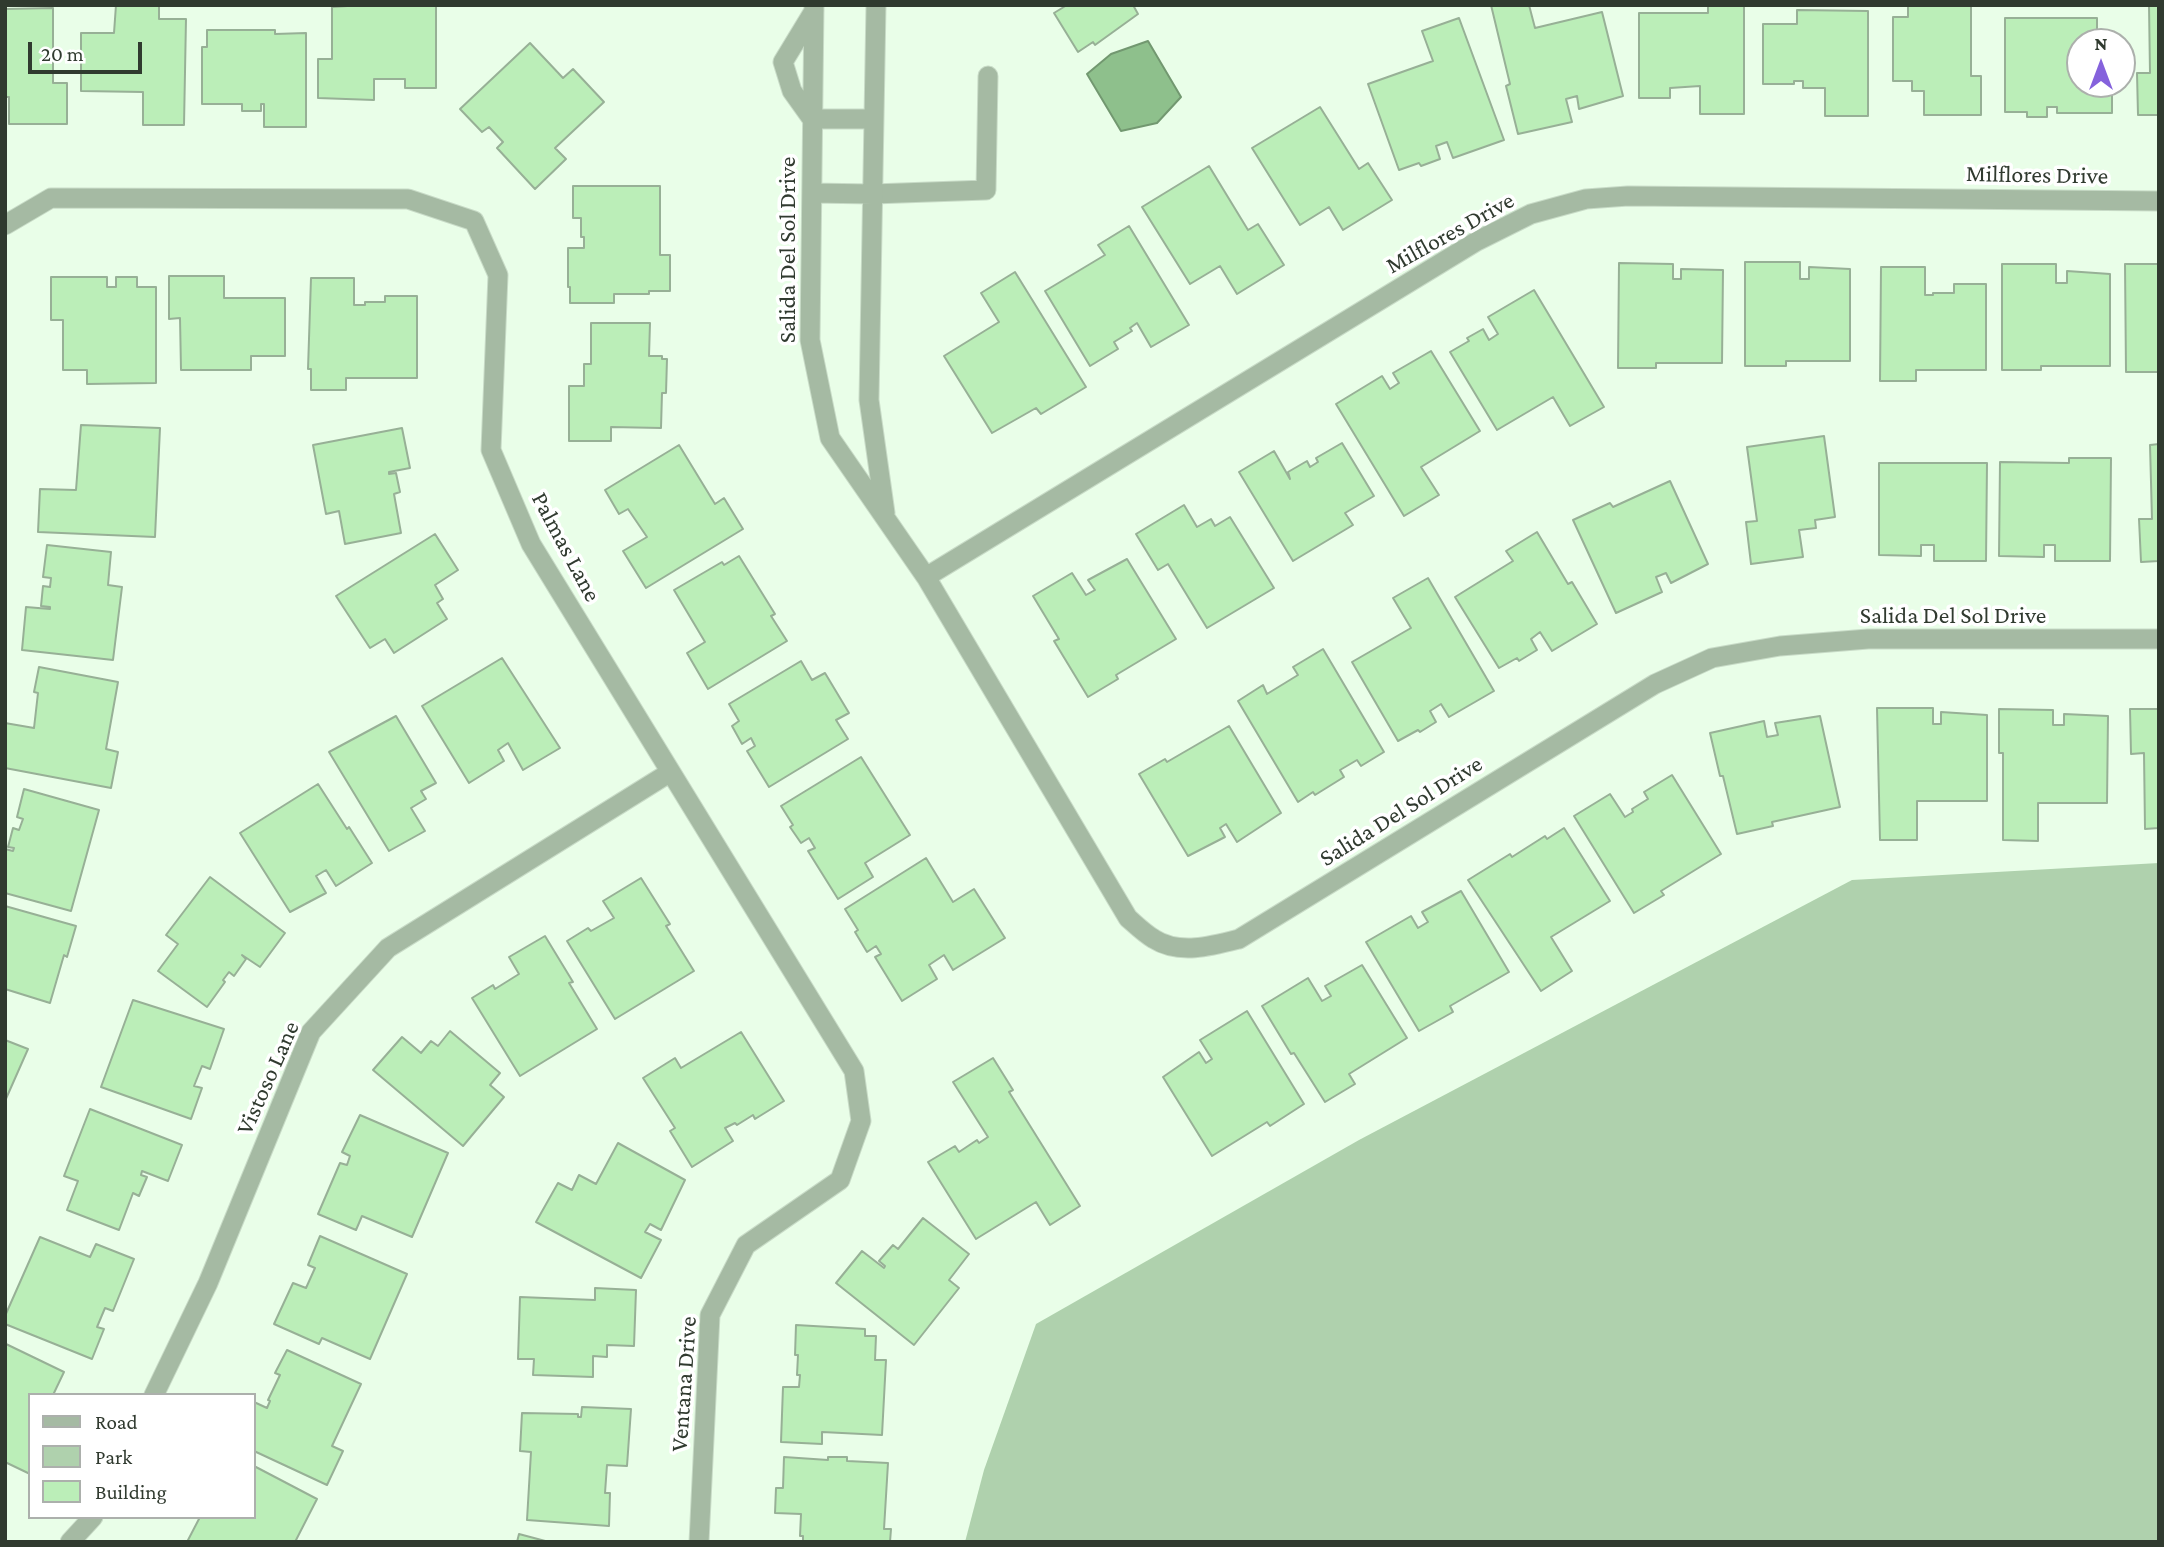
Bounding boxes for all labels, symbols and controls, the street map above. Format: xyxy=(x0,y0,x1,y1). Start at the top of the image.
scale bar xyxy=(32,28,145,72)
north arrow xyxy=(2066,28,2136,98)
text: N xyxy=(2095,33,2107,54)
text: 20 m xyxy=(41,42,84,66)
street label: Salida Del Sol Drive xyxy=(774,157,802,343)
street label: Milflores Drive xyxy=(1966,159,2108,191)
street label: Milflores Drive xyxy=(1381,186,1519,280)
street label: Palmas Lane xyxy=(525,487,607,607)
street label: Salida Del Sol Drive xyxy=(1860,602,2046,630)
street label: Salida Del Sol Drive xyxy=(1314,749,1488,873)
street label: Vistoso Lane xyxy=(230,1017,306,1139)
street label: Ventana Drive xyxy=(665,1315,703,1453)
legend xyxy=(28,1393,256,1519)
text: Road xyxy=(95,1410,138,1434)
text: Park xyxy=(95,1445,132,1469)
text: Building xyxy=(95,1480,167,1504)

